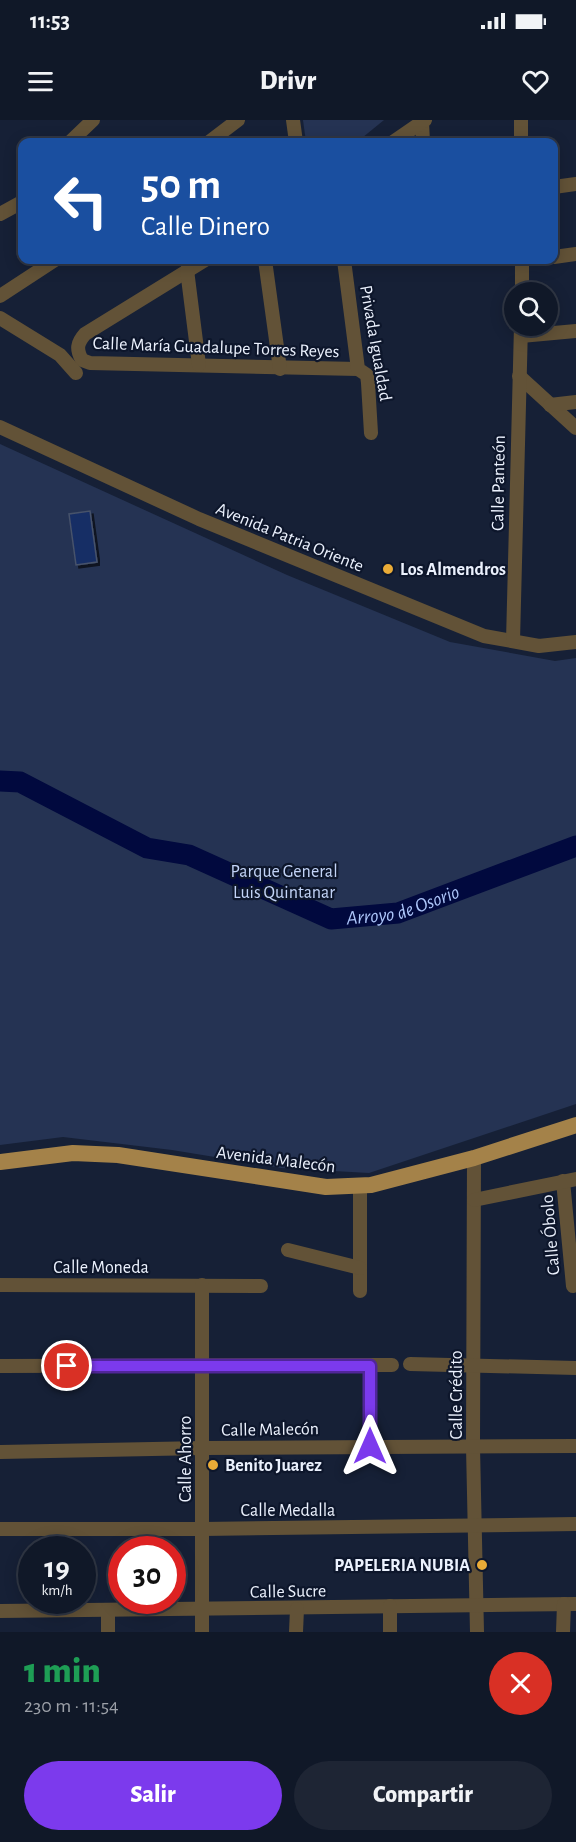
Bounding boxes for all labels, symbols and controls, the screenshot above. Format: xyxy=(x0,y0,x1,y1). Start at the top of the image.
text: 11:53 xyxy=(30,10,70,32)
icon: menu xyxy=(24,65,57,98)
icon: heart xyxy=(519,65,552,98)
text: Drivr xyxy=(260,67,316,94)
icon: left xyxy=(42,162,120,240)
text: 50 m xyxy=(141,164,221,206)
text: Calle Dinero xyxy=(141,213,270,240)
map controls xyxy=(504,282,558,336)
button: search xyxy=(504,282,558,336)
street label: Privada Igualdad xyxy=(356,284,394,403)
street label: Calle María Guadalupe Torres Reyes xyxy=(92,335,340,361)
street label: Calle Panteón xyxy=(489,435,509,531)
street label: Avenida Patria Oriente xyxy=(213,500,366,576)
place label: Los Almendros xyxy=(400,561,506,579)
marker: Los Almendros xyxy=(381,562,395,576)
park label: Parque General Luis Quintanar xyxy=(230,863,338,902)
water label: Arroyo de Osorio xyxy=(344,882,462,929)
street label: Avenida Malecón xyxy=(215,1144,336,1176)
street label: Calle Óbolo xyxy=(536,1194,563,1276)
street label: Calle Moneda xyxy=(53,1259,149,1277)
pin xyxy=(41,1340,92,1391)
icon: arrive xyxy=(50,1349,83,1382)
street label: Calle Crédito xyxy=(448,1350,466,1439)
position arrow xyxy=(338,1414,402,1478)
street label: Calle Ahorro xyxy=(177,1415,195,1502)
street label: Calle Malecón xyxy=(221,1420,319,1440)
place label: Benito Juarez xyxy=(225,1457,322,1475)
marker: Benito Juarez xyxy=(206,1458,220,1472)
street label: Calle Medalla xyxy=(241,1502,335,1520)
speed limit sign: 30 xyxy=(108,1536,186,1614)
text: 19 xyxy=(44,1553,70,1583)
place label: PAPELERIA NUBIA xyxy=(334,1557,470,1575)
marker: PAPELERIA NUBIA xyxy=(475,1558,489,1572)
street label: Calle Sucre xyxy=(250,1582,326,1602)
text: km/h xyxy=(42,1583,72,1598)
button: close xyxy=(489,1652,552,1715)
text: 1 min xyxy=(24,1653,101,1689)
text: 230 m · 11:54 xyxy=(24,1696,119,1716)
button: Salir xyxy=(24,1761,282,1830)
button: Compartir xyxy=(294,1761,552,1830)

